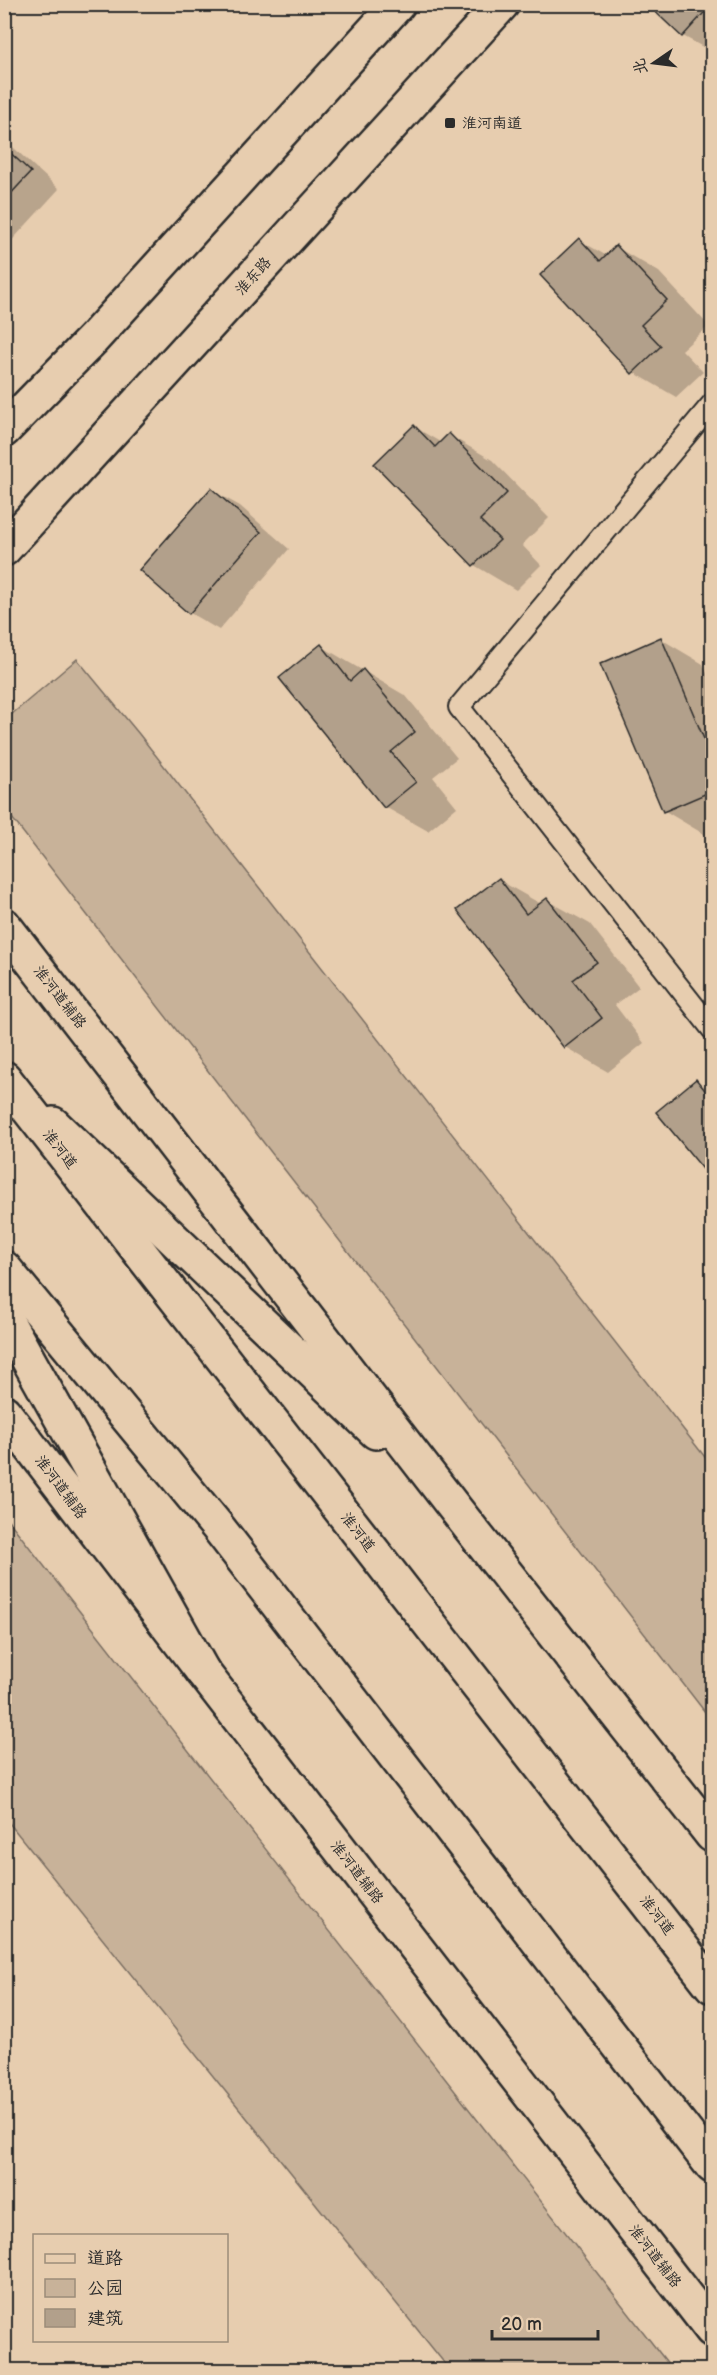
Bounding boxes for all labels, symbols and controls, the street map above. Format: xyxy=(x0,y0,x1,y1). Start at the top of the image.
north arrow xyxy=(624,33,684,93)
text: 北 xyxy=(630,56,652,76)
place label: 淮河南道 xyxy=(462,114,522,133)
marker: 淮河南道 xyxy=(443,116,457,130)
street label: 淮东路 xyxy=(231,253,275,299)
street label: 淮河道辅路 xyxy=(29,962,90,1033)
street label: 淮河道 xyxy=(38,1126,81,1173)
street label: 淮河道辅路 xyxy=(30,1452,91,1523)
street label: 淮河道 xyxy=(336,1509,379,1556)
street label: 淮河道辅路 xyxy=(326,1837,387,1908)
street label: 淮河道 xyxy=(635,1892,678,1939)
street label: 淮河道辅路 xyxy=(624,2221,685,2292)
legend xyxy=(33,2234,228,2342)
text: 道路 xyxy=(87,2248,123,2269)
text: 公园 xyxy=(87,2278,123,2299)
scale bar xyxy=(492,2303,598,2341)
text: 建筑 xyxy=(87,2308,123,2329)
text: 20 m xyxy=(501,2314,542,2335)

